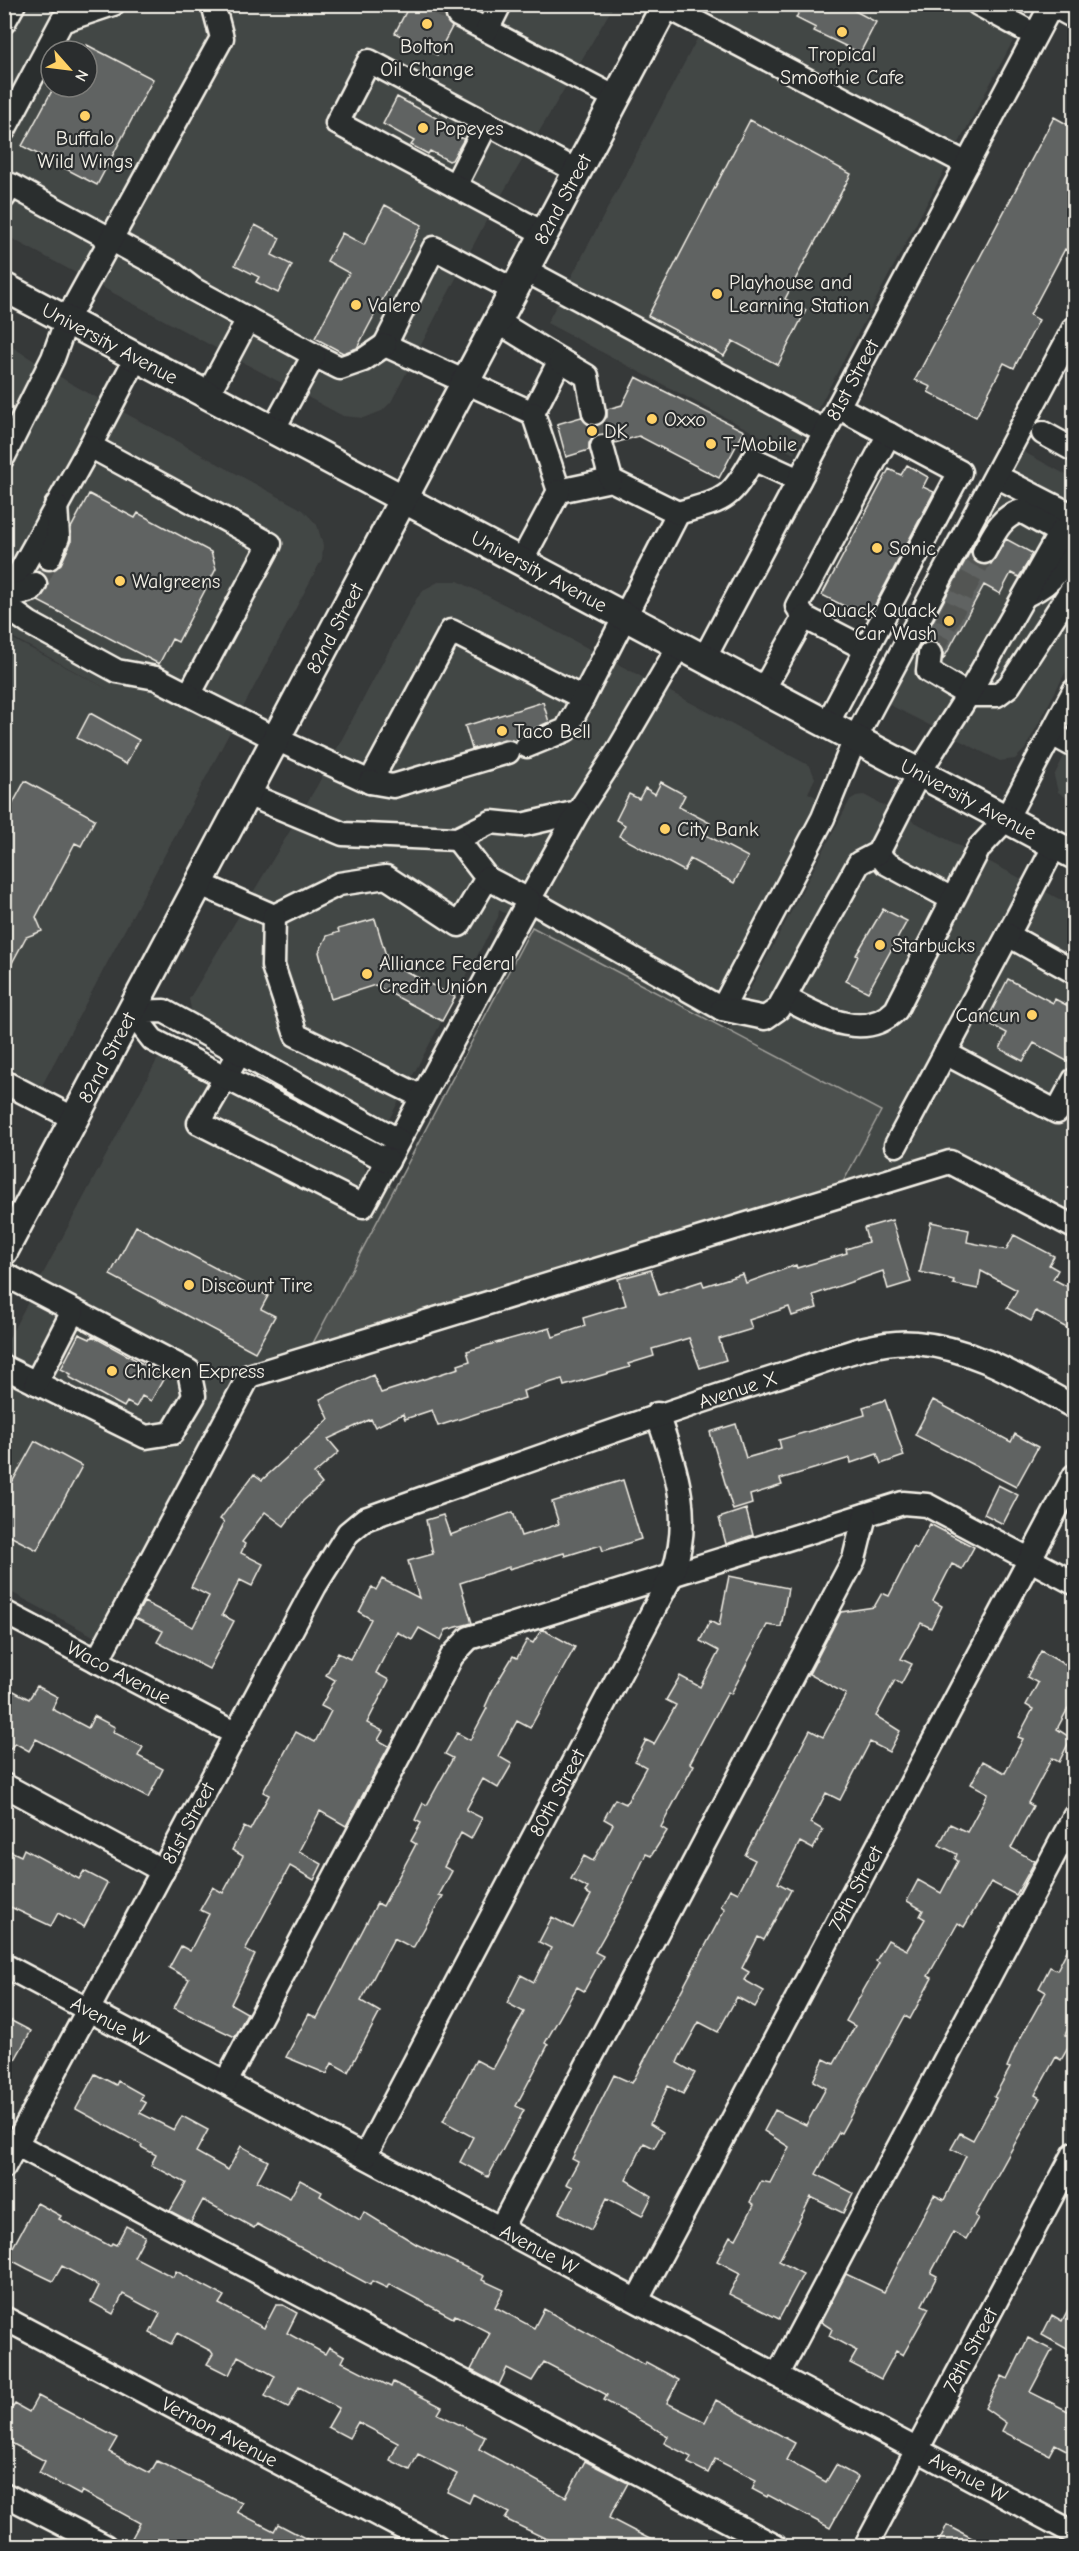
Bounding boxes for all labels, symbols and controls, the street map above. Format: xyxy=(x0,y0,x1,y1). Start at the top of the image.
marker: Bolton Oil Change xyxy=(420,17,434,31)
marker: Tropical Smoothie Cafe xyxy=(835,25,849,39)
place label: Bolton Oil Change xyxy=(380,35,474,81)
north arrow xyxy=(39,39,99,99)
place label: Tropical Smoothie Cafe xyxy=(780,43,904,89)
text: N xyxy=(71,67,92,84)
marker: Buffalo Wild Wings xyxy=(78,109,92,123)
place label: Popeyes xyxy=(435,117,504,140)
marker: Popeyes xyxy=(416,121,430,135)
place label: Buffalo Wild Wings xyxy=(37,127,133,173)
street label: 82nd Street xyxy=(529,149,597,249)
place label: Playhouse and Learning Station xyxy=(729,271,869,317)
marker: Playhouse and Learning Station xyxy=(710,287,724,301)
place label: Valero xyxy=(368,294,420,317)
street label: University Avenue xyxy=(38,298,182,389)
marker: Valero xyxy=(349,298,363,312)
street label: 81st Street xyxy=(822,334,884,425)
place label: Oxxo xyxy=(664,408,706,431)
marker: Oxxo xyxy=(645,412,659,426)
place label: DK xyxy=(604,420,628,443)
marker: DK xyxy=(585,424,599,438)
place label: T-Mobile xyxy=(723,433,797,456)
marker: T-Mobile xyxy=(704,437,718,451)
street label: University Avenue xyxy=(467,526,611,617)
place label: Sonic xyxy=(889,537,936,560)
marker: Sonic xyxy=(870,541,884,555)
place label: Walgreens xyxy=(132,570,220,593)
marker: Walgreens xyxy=(113,574,127,588)
street label: 82nd Street xyxy=(302,578,369,678)
place label: Quack Quack Car Wash xyxy=(822,599,937,645)
marker: Quack Quack Car Wash xyxy=(942,614,956,628)
place label: Taco Bell xyxy=(514,720,591,743)
marker: Taco Bell xyxy=(495,724,509,738)
street label: University Avenue xyxy=(896,754,1040,845)
place label: City Bank xyxy=(677,818,759,841)
marker: City Bank xyxy=(658,822,672,836)
place label: Starbucks xyxy=(892,934,975,957)
marker: Starbucks xyxy=(873,938,887,952)
place label: Alliance Federal Credit Union xyxy=(379,952,515,998)
marker: Alliance Federal Credit Union xyxy=(360,967,374,981)
place label: Cancun xyxy=(955,1004,1020,1027)
street label: 82nd Street xyxy=(74,1007,141,1107)
marker: Cancun xyxy=(1025,1008,1039,1022)
place label: Discount Tire xyxy=(201,1274,313,1297)
marker: Discount Tire xyxy=(182,1278,196,1292)
place label: Chicken Express xyxy=(124,1360,265,1383)
marker: Chicken Express xyxy=(105,1364,119,1378)
street label: Avenue X xyxy=(696,1366,780,1413)
street label: Waco Avenue xyxy=(63,1636,175,1710)
street label: 80th Street xyxy=(525,1744,591,1841)
street label: 81st Street xyxy=(157,1778,220,1868)
street label: 79th Street xyxy=(824,1841,888,1935)
street label: Avenue W xyxy=(67,1992,153,2052)
street label: Avenue W xyxy=(496,2219,583,2280)
street label: 78th Street xyxy=(939,2303,1003,2397)
street label: Vernon Avenue xyxy=(158,2392,282,2472)
street label: Avenue W xyxy=(925,2447,1012,2508)

